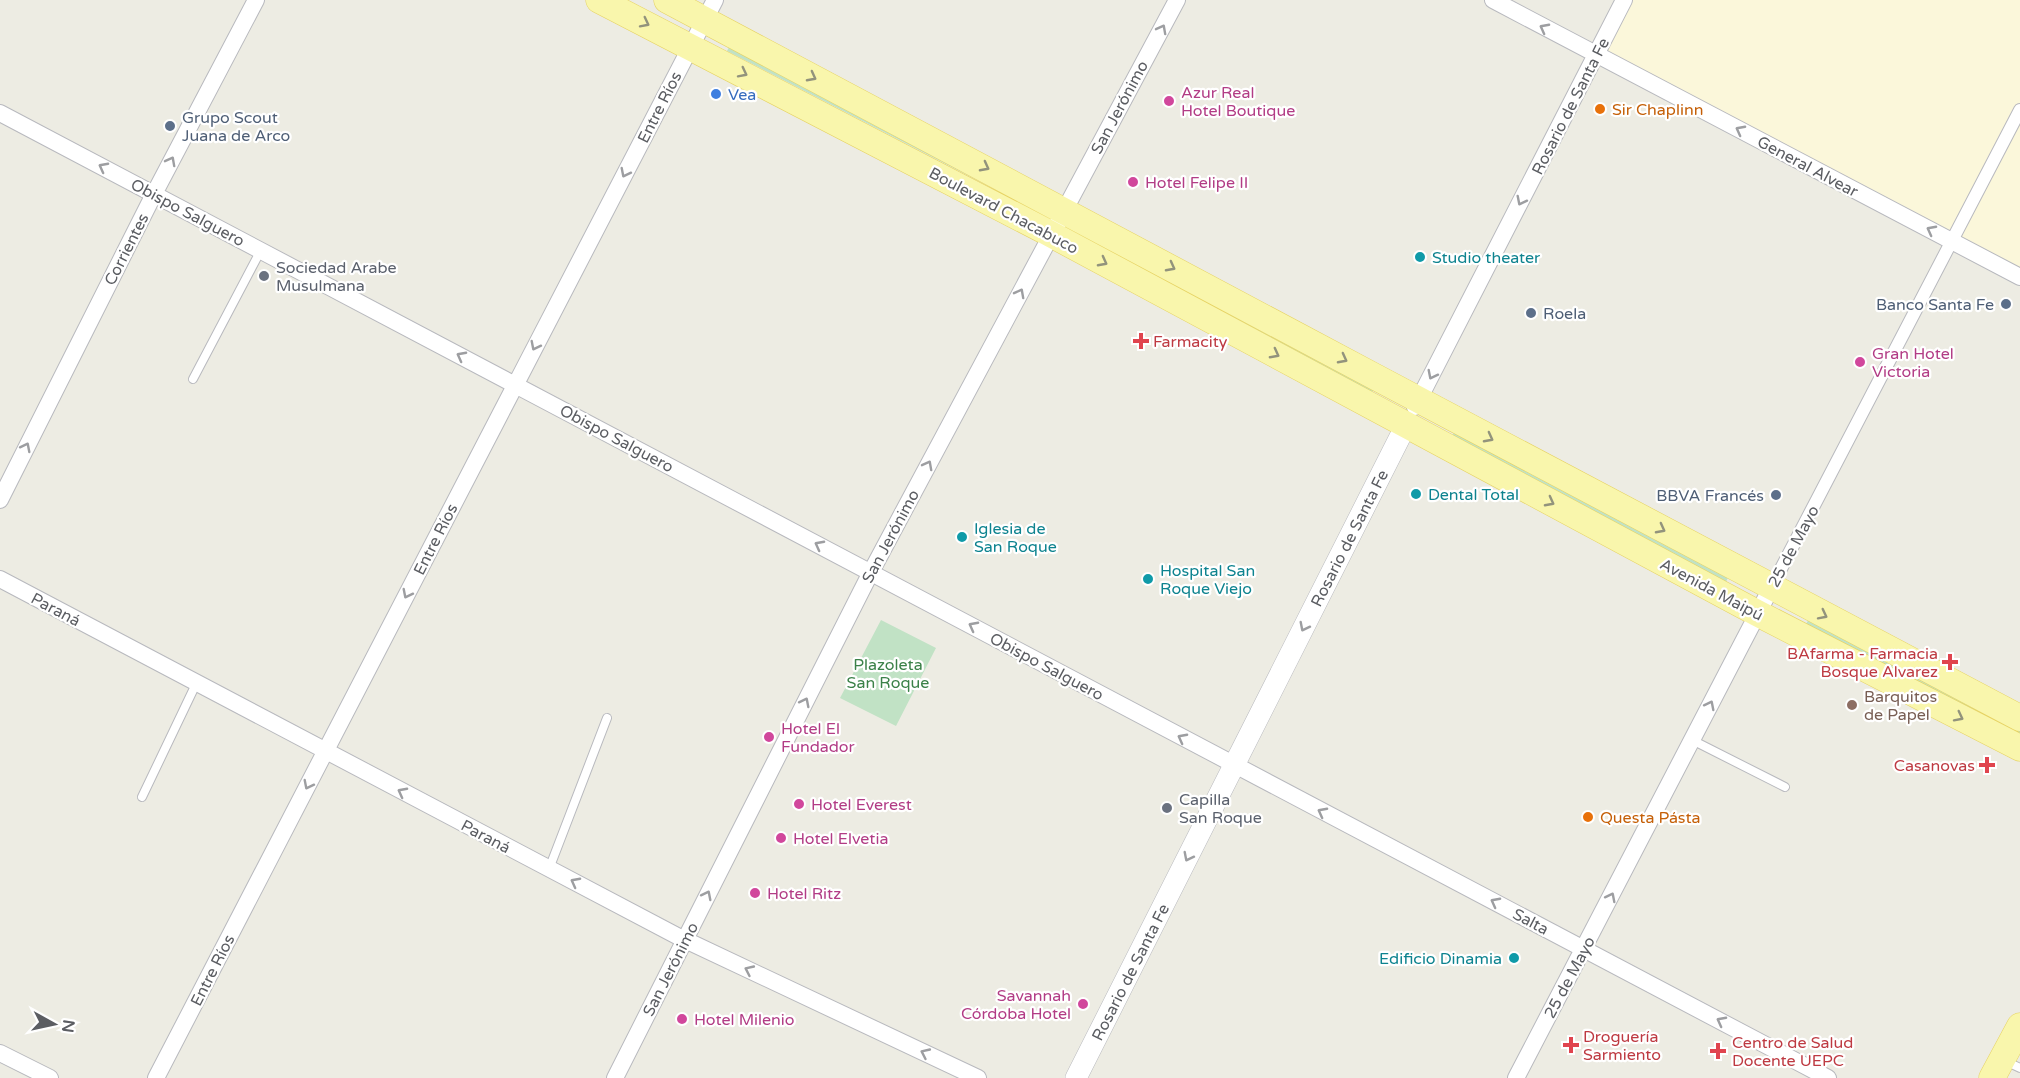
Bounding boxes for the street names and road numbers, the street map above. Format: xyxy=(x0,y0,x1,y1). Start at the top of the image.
street label: Rosario de Santa Fe xyxy=(1528,35,1614,178)
street label: San Jerónimo xyxy=(1087,57,1153,158)
street label: Entre Ríos xyxy=(633,68,686,147)
street label: General Alvear xyxy=(1754,132,1862,202)
street label: Boulevard Chacabuco xyxy=(925,163,1082,259)
street label: Obispo Salguero xyxy=(127,174,248,251)
street label: Corrientes xyxy=(100,210,154,289)
street label: Obispo Salguero xyxy=(556,400,677,477)
street label: Rosario de Santa Fe xyxy=(1307,467,1393,610)
street label: San Jerónimo xyxy=(858,486,924,587)
street label: Entre Ríos xyxy=(409,500,462,579)
street label: 25 de Mayo xyxy=(1764,502,1824,591)
street label: Avenida Maipú xyxy=(1656,554,1767,625)
street label: Paraná xyxy=(27,589,84,631)
street label: Obispo Salguero xyxy=(986,628,1107,705)
street label: Paraná xyxy=(457,816,514,858)
street label: Rosario de Santa Fe xyxy=(1088,901,1174,1044)
street label: Salta xyxy=(1509,904,1552,940)
street label: San Jerónimo xyxy=(639,919,703,1020)
street label: Entre Ríos xyxy=(186,931,239,1010)
street label: 25 de Mayo xyxy=(1540,933,1600,1022)

